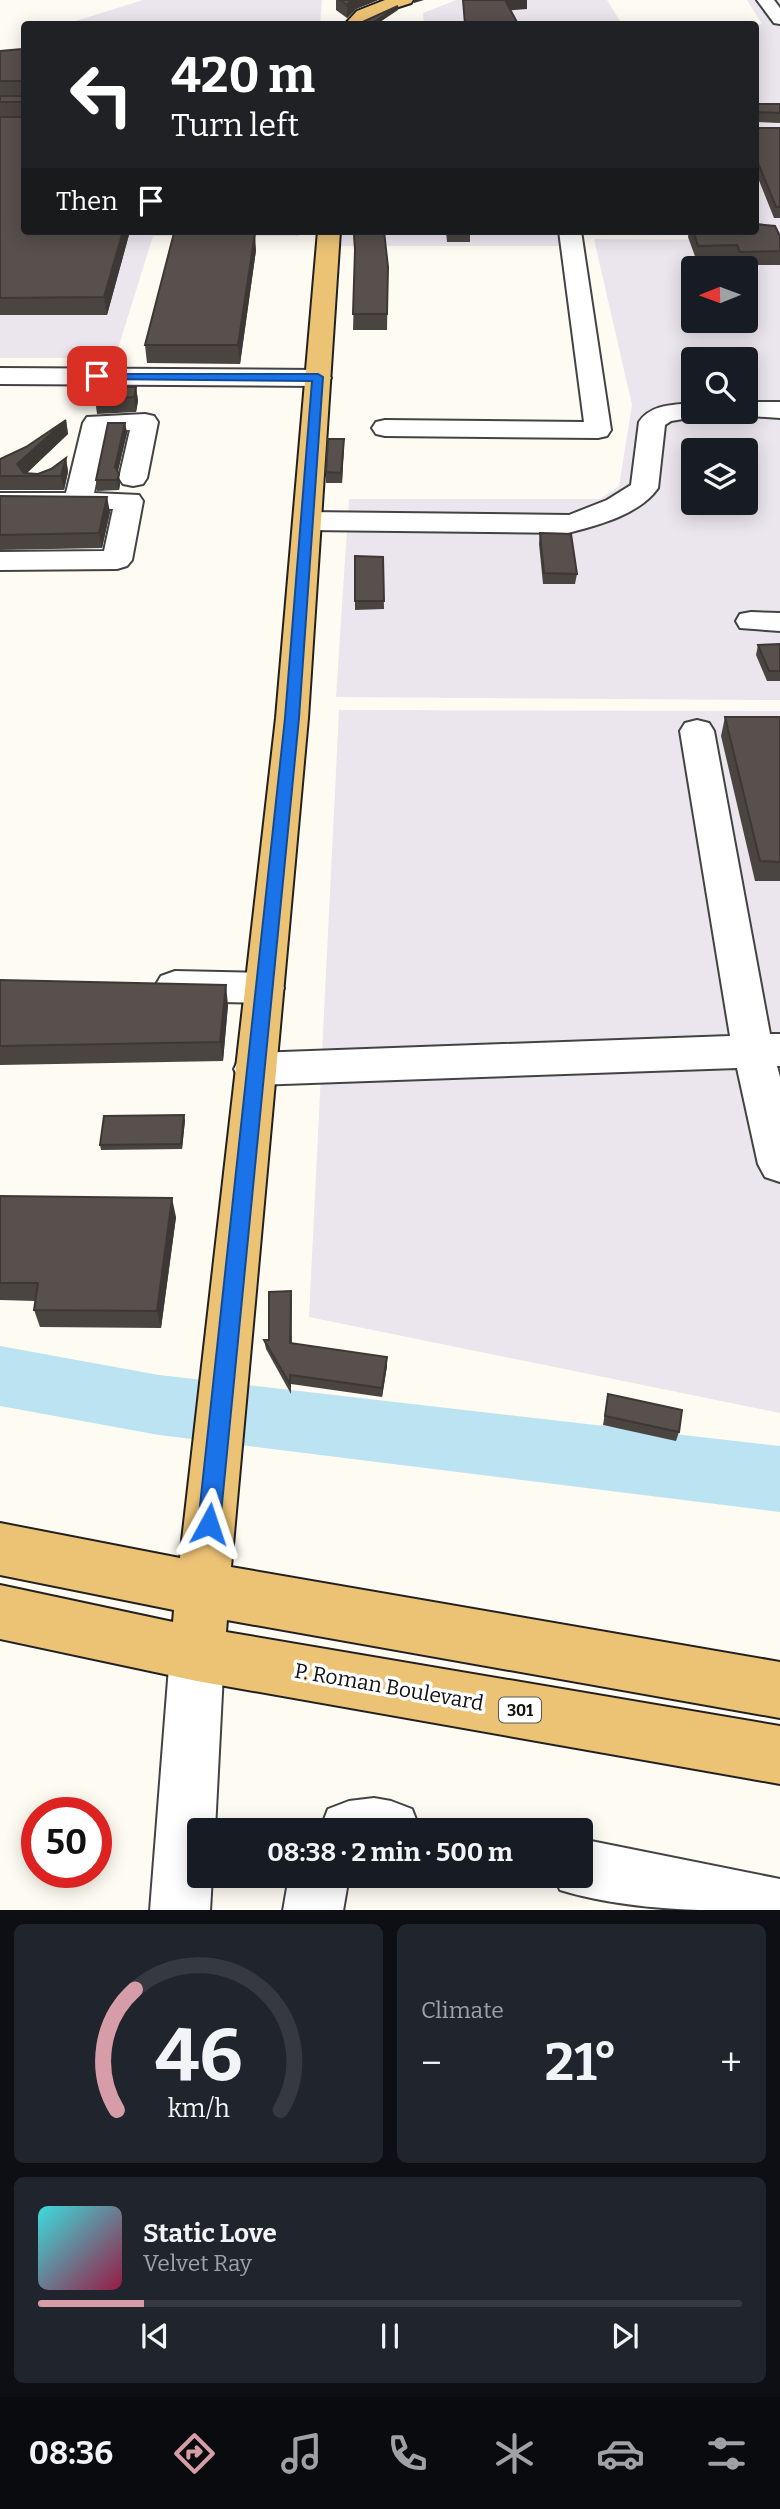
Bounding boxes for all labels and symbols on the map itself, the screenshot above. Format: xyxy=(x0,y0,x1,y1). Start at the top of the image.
north arrow xyxy=(681,256,758,332)
pin xyxy=(67,346,127,406)
position arrow xyxy=(172,1487,246,1561)
street label: P. Roman Boulevard xyxy=(292,1658,486,1716)
road number: 301 xyxy=(499,1698,541,1722)
speed limit sign: 50 xyxy=(21,1797,112,1888)

